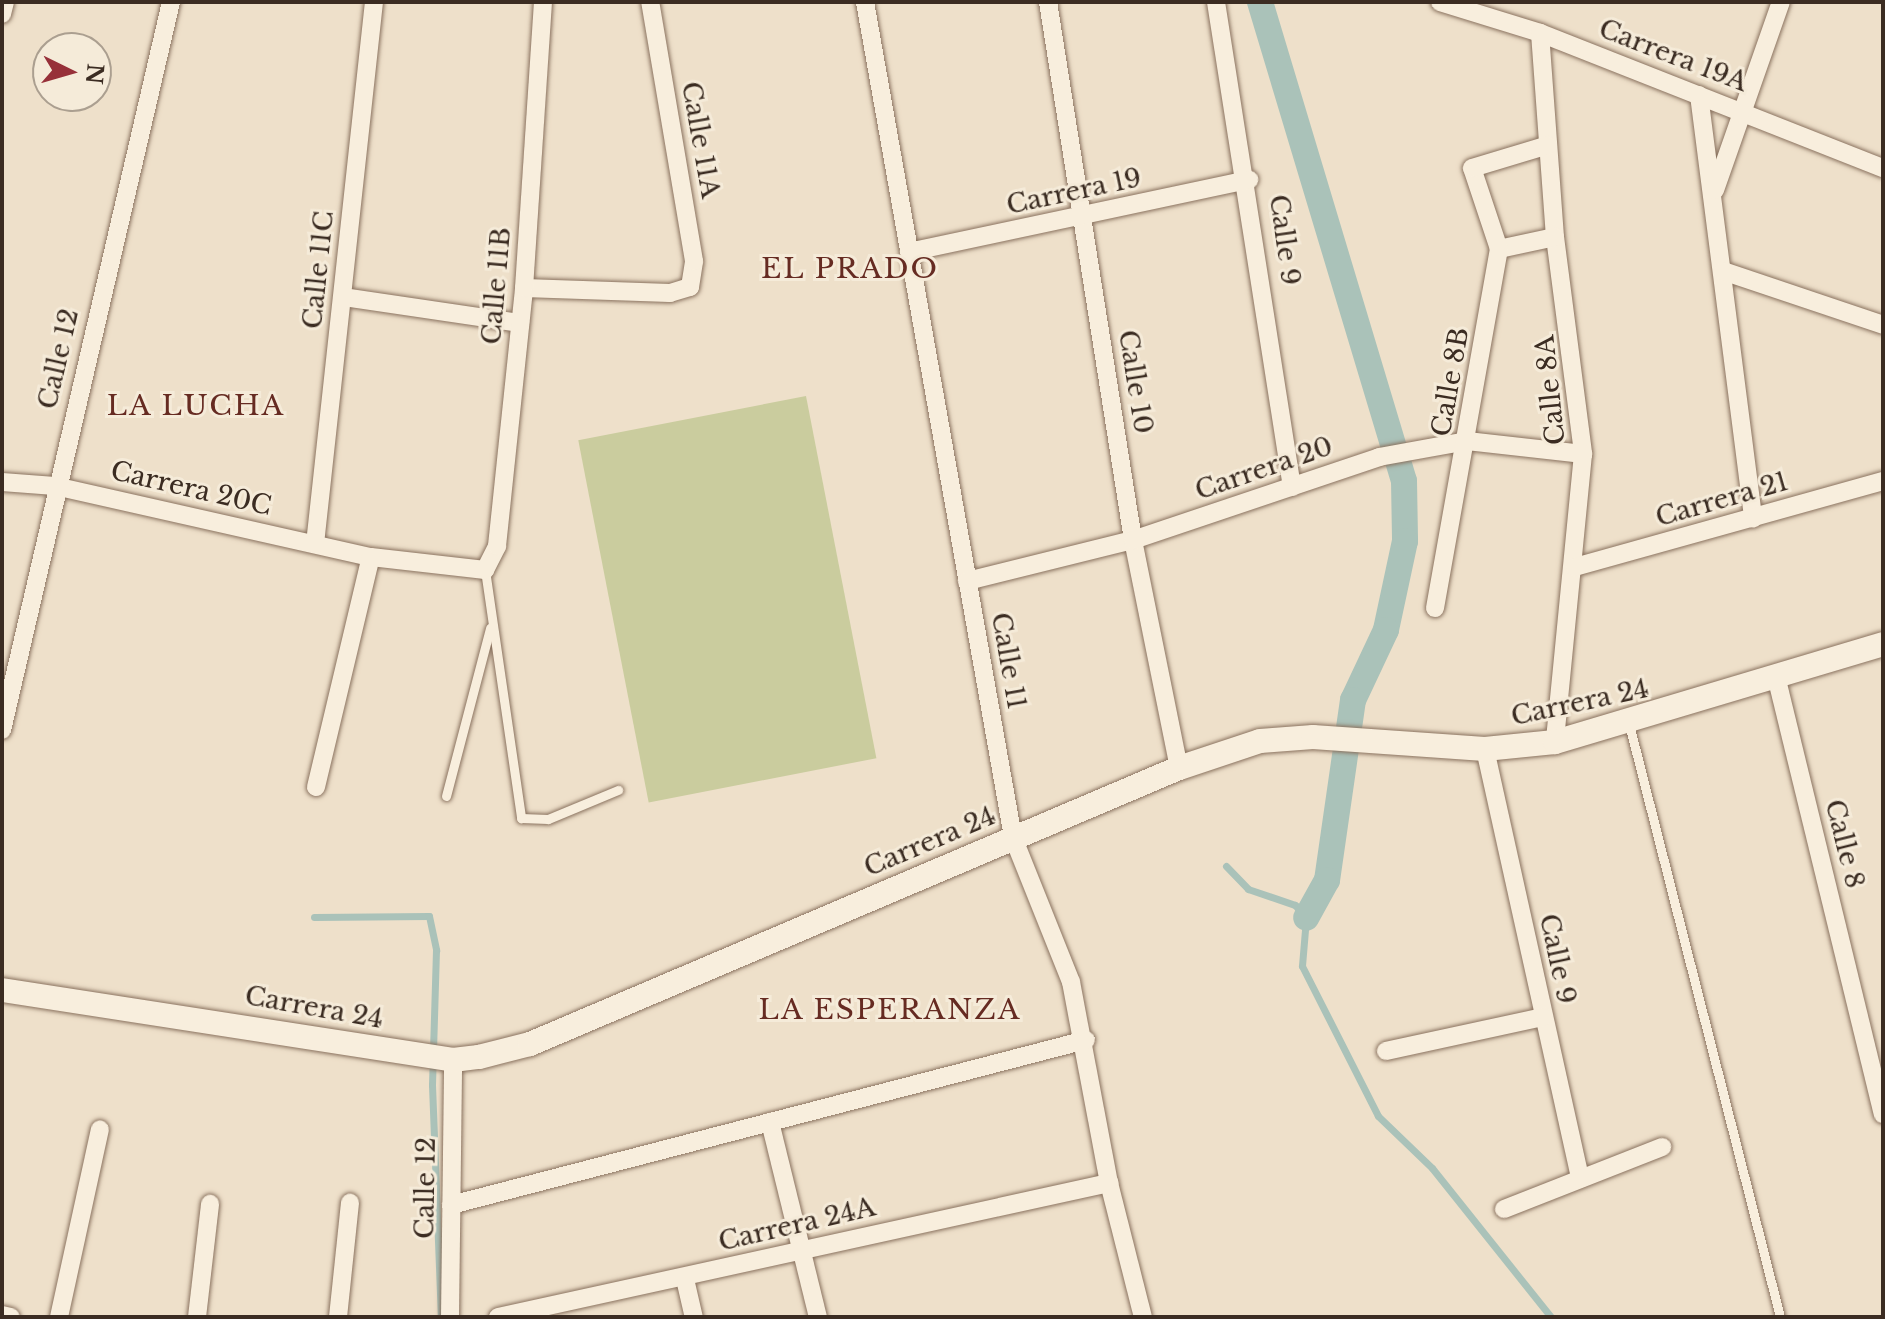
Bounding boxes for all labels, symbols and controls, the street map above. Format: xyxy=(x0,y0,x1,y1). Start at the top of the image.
street label: Carrera 19A xyxy=(1594,13,1752,99)
north arrow xyxy=(32,32,112,112)
text: N xyxy=(80,62,109,85)
street label: Calle 11A xyxy=(674,79,726,201)
street label: Carrera 19 xyxy=(1004,162,1144,222)
street label: Calle 9 xyxy=(1262,193,1306,287)
street label: Calle 11C xyxy=(297,209,341,331)
street label: Calle 11B xyxy=(476,226,518,346)
district label: EL PRADO xyxy=(761,252,939,286)
street label: Calle 12 xyxy=(32,306,86,412)
street label: Calle 8B xyxy=(1426,325,1476,439)
street label: Calle 10 xyxy=(1111,328,1159,436)
street label: Calle 8A xyxy=(1530,333,1572,447)
district label: LA LUCHA xyxy=(106,389,286,423)
street label: Carrera 20 xyxy=(1191,431,1337,507)
street label: Carrera 20C xyxy=(107,455,275,523)
street label: Carrera 21 xyxy=(1652,466,1792,534)
street label: Calle 11 xyxy=(984,610,1032,712)
street label: Carrera 24 xyxy=(1508,673,1652,733)
street label: Calle 8 xyxy=(1818,796,1870,892)
street label: Carrera 24 xyxy=(859,800,1001,884)
street label: Calle 9 xyxy=(1532,911,1582,1007)
street label: Carrera 24 xyxy=(242,980,386,1036)
district label: LA ESPERANZA xyxy=(758,993,1022,1027)
street label: Calle 12 xyxy=(410,1137,442,1239)
street label: Carrera 24A xyxy=(715,1192,879,1258)

